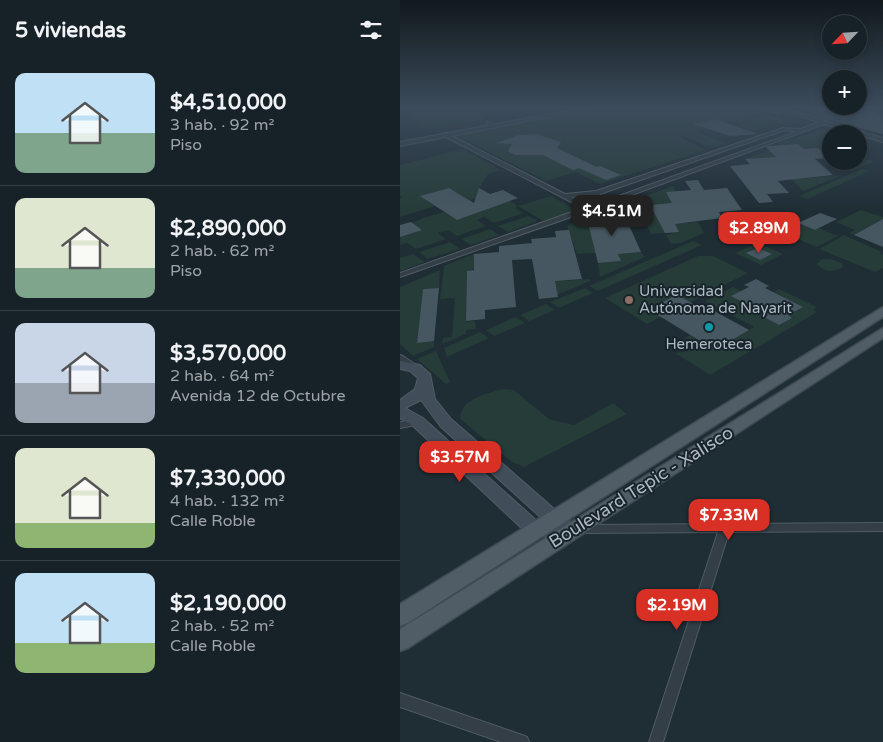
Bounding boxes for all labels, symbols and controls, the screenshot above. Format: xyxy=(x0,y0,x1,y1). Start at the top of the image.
north arrow xyxy=(822,15,868,60)
map controls xyxy=(822,15,867,170)
icon: filters xyxy=(357,16,385,44)
text: 5 viviendas xyxy=(15,18,126,43)
button: + xyxy=(822,70,867,115)
text: $4,510,000 xyxy=(170,90,286,115)
icon: home xyxy=(55,93,115,153)
text: 3 hab. · 92 m² xyxy=(170,115,274,135)
button: − xyxy=(822,125,867,170)
text: Piso xyxy=(170,135,202,155)
pin: $4.51M xyxy=(571,194,653,237)
text: $4.51M xyxy=(582,201,642,221)
pin: $2.89M xyxy=(718,212,800,254)
text: $2,890,000 xyxy=(170,216,286,241)
icon: home xyxy=(55,218,115,278)
text: $2.89M xyxy=(729,218,789,238)
text: 2 hab. · 62 m² xyxy=(170,241,274,261)
text: Piso xyxy=(170,261,202,281)
place label: Universidad Autónoma de Nayarit xyxy=(639,282,792,317)
marker: Universidad Autónoma de Nayarit xyxy=(623,294,635,306)
marker: Hemeroteca xyxy=(703,321,715,333)
place label: Hemeroteca xyxy=(666,335,753,353)
text: $3,570,000 xyxy=(170,341,286,366)
icon: home xyxy=(55,343,115,403)
text: 2 hab. · 64 m² xyxy=(170,366,274,386)
text: Avenida 12 de Octubre xyxy=(170,386,345,406)
street label: Boulevard Tepic - Xalisco xyxy=(545,421,737,553)
pin: $3.57M xyxy=(419,440,501,483)
text: $3.57M xyxy=(430,447,490,467)
text: $7,330,000 xyxy=(170,466,285,491)
icon: home xyxy=(55,468,115,528)
text: 4 hab. · 132 m² xyxy=(170,491,284,511)
pin: $7.33M xyxy=(688,498,770,541)
text: $7.33M xyxy=(700,505,758,525)
text: Calle Roble xyxy=(170,511,256,531)
pin: $2.19M xyxy=(636,588,718,631)
text: $2,190,000 xyxy=(170,591,286,616)
icon: home xyxy=(55,593,115,653)
text: $2.19M xyxy=(647,595,707,615)
text: 2 hab. · 52 m² xyxy=(170,616,274,636)
text: Calle Roble xyxy=(170,636,256,656)

